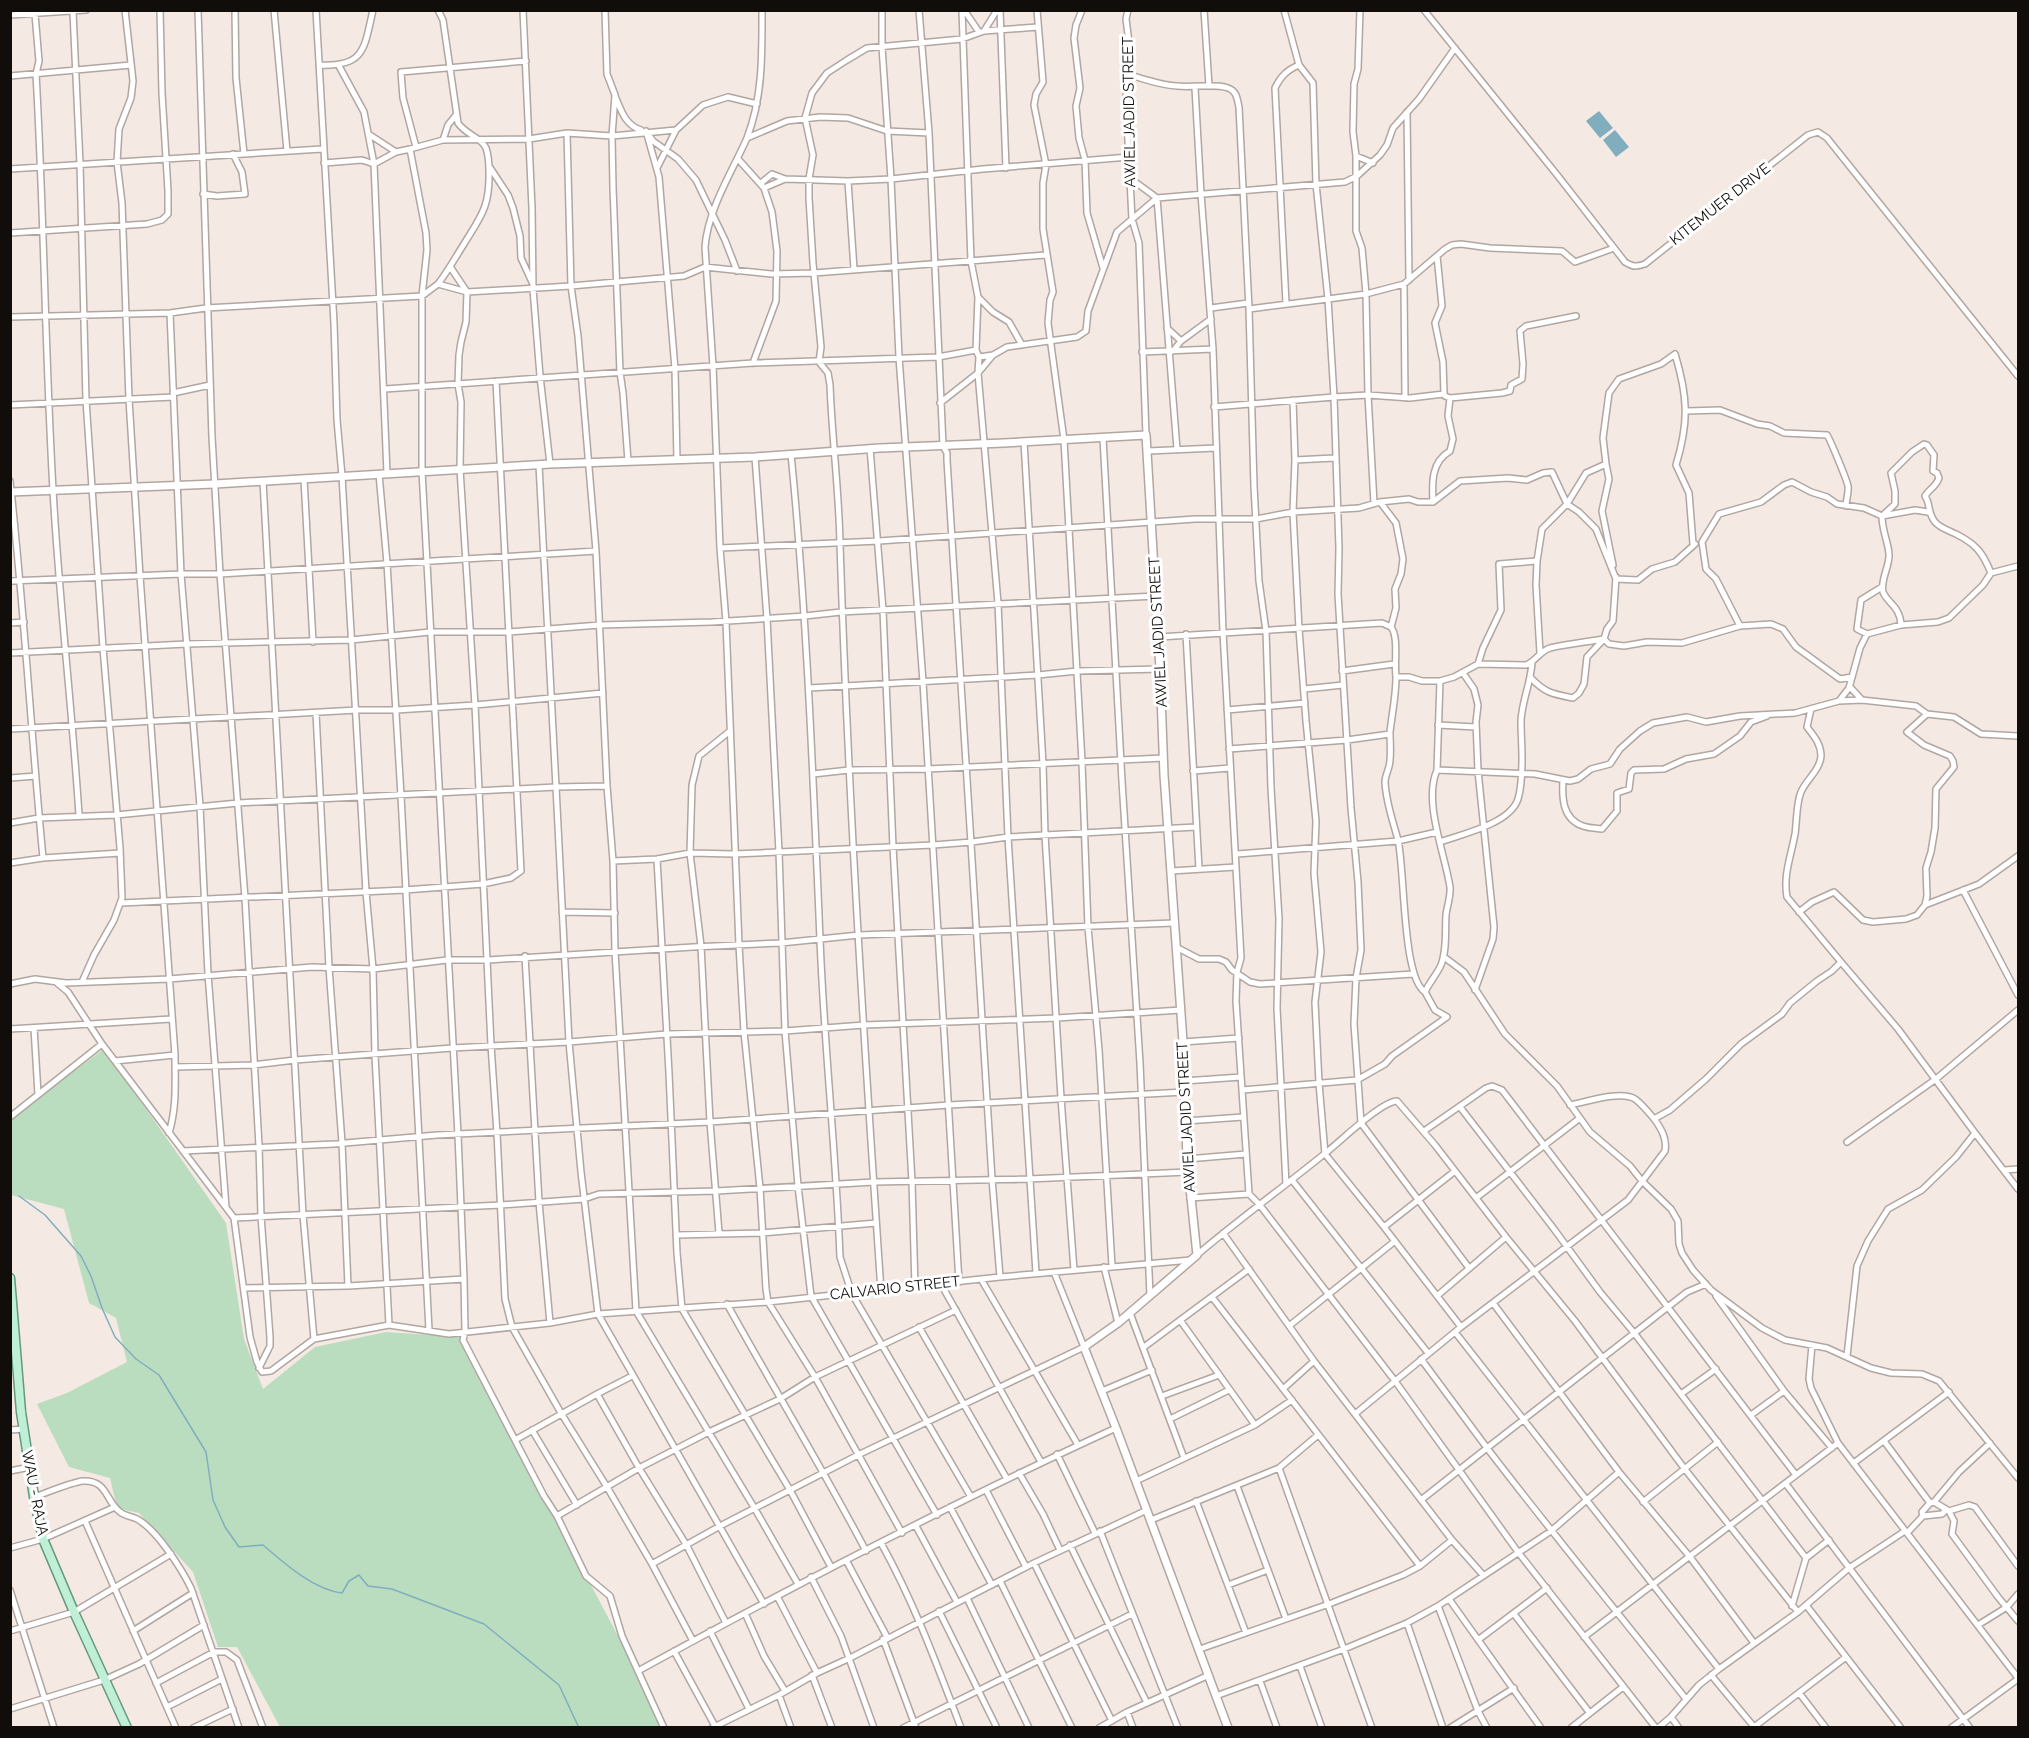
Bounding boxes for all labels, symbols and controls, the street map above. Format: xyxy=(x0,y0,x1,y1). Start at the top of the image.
street label: AWIEL JADID STREET xyxy=(1119,36,1139,188)
street label: KITEMUER DRIVE xyxy=(1666,159,1774,249)
street label: AWIEL JADID STREET xyxy=(1145,556,1171,708)
street label: AWIEL JADID STREET xyxy=(1173,1041,1199,1193)
street label: CALVARIO STREET xyxy=(829,1272,961,1304)
street label: WAU - RAJA xyxy=(18,1449,52,1537)

